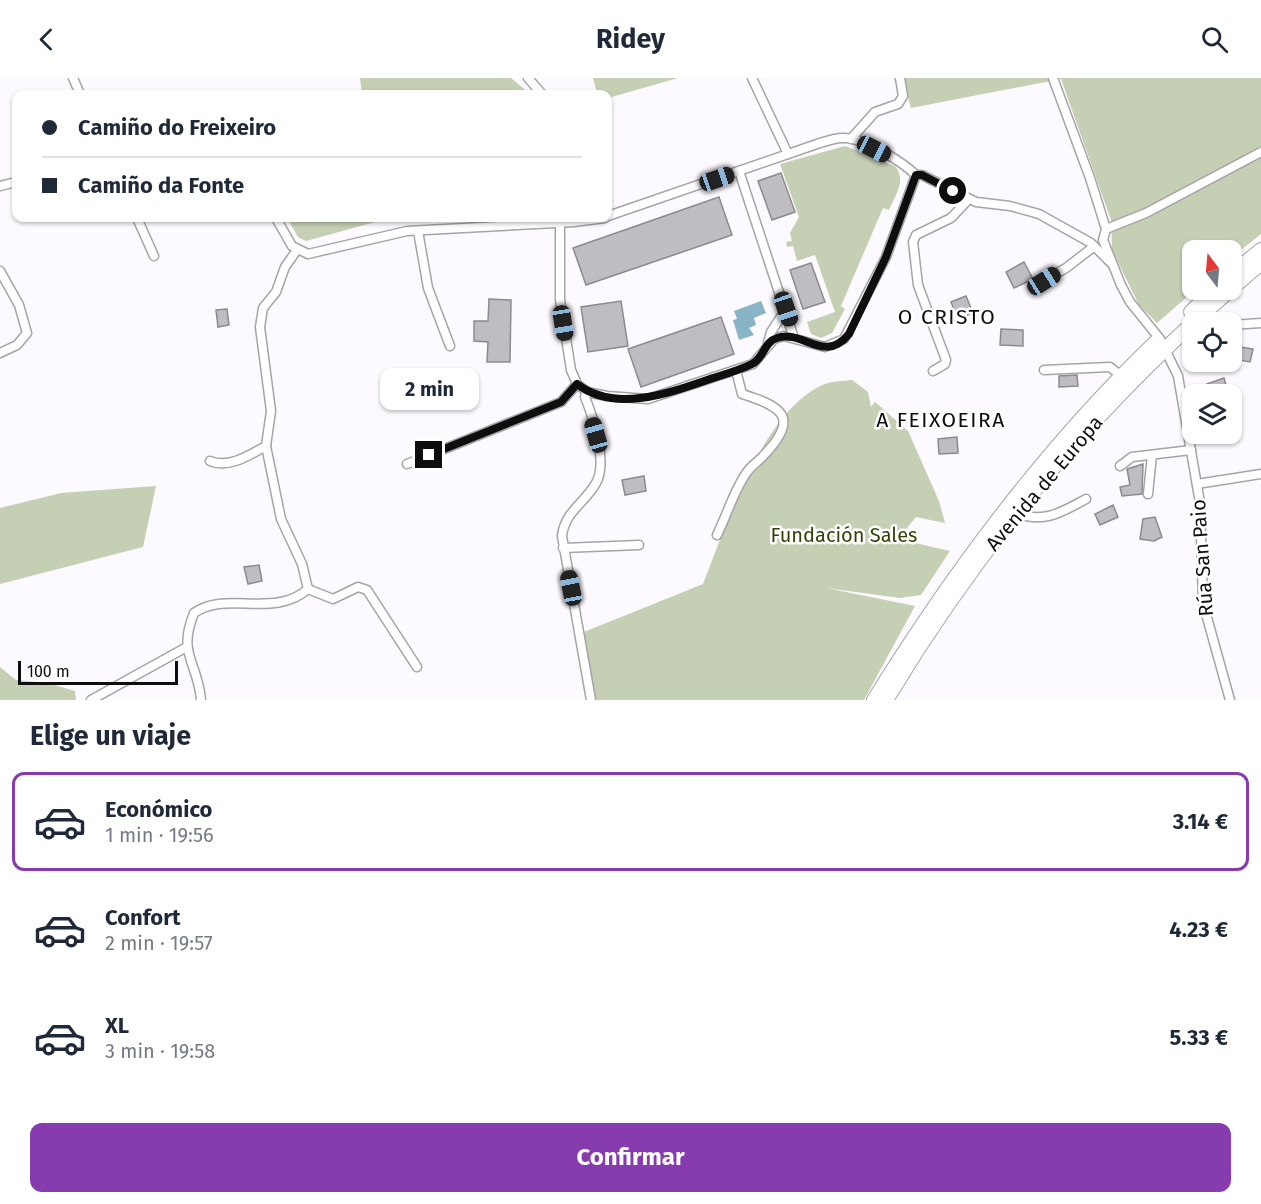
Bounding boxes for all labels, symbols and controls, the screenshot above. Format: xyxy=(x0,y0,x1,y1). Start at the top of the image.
icon: back xyxy=(30,23,63,56)
text: Ridey xyxy=(596,23,665,55)
icon: search xyxy=(1198,23,1231,56)
text: Camiño do Freixeiro xyxy=(78,114,276,141)
car xyxy=(854,133,894,165)
car xyxy=(697,165,737,193)
text: Camiño da Fonte xyxy=(78,172,244,199)
route start xyxy=(939,177,966,204)
north arrow xyxy=(1182,240,1242,300)
map controls xyxy=(1182,240,1242,444)
car xyxy=(1024,264,1064,298)
car xyxy=(772,289,800,329)
car xyxy=(551,304,575,342)
district label: O CRISTO xyxy=(898,304,996,330)
button: locate xyxy=(1182,312,1242,372)
callout: 2 min xyxy=(380,368,478,410)
text: 2 min xyxy=(405,377,454,401)
button: layers xyxy=(1182,384,1242,444)
district label: A FEIXOEIRA xyxy=(876,407,1006,433)
street label: Avenida de Europa xyxy=(980,410,1108,556)
car xyxy=(582,415,610,455)
route end xyxy=(415,441,442,468)
street label: Rúa San Paio xyxy=(1186,499,1218,617)
park label: Fundación Sales xyxy=(771,523,917,547)
car xyxy=(559,569,583,607)
scale bar xyxy=(18,658,178,686)
text: 100 m xyxy=(27,662,70,681)
text: Elige un viaje xyxy=(30,720,191,752)
icon: car xyxy=(33,795,87,849)
text: Económico xyxy=(105,796,212,823)
text: 3.14 € xyxy=(1173,808,1228,835)
text: 1 min · 19:56 xyxy=(105,823,214,847)
icon: car xyxy=(33,903,87,957)
text: Confort xyxy=(105,904,181,931)
text: 4.23 € xyxy=(1169,916,1228,943)
text: 2 min · 19:57 xyxy=(105,931,213,955)
icon: car xyxy=(33,1011,87,1065)
text: XL xyxy=(105,1012,129,1039)
text: 5.33 € xyxy=(1169,1024,1228,1051)
text: 3 min · 19:58 xyxy=(105,1039,215,1063)
button: Confirmar xyxy=(30,1123,1231,1192)

